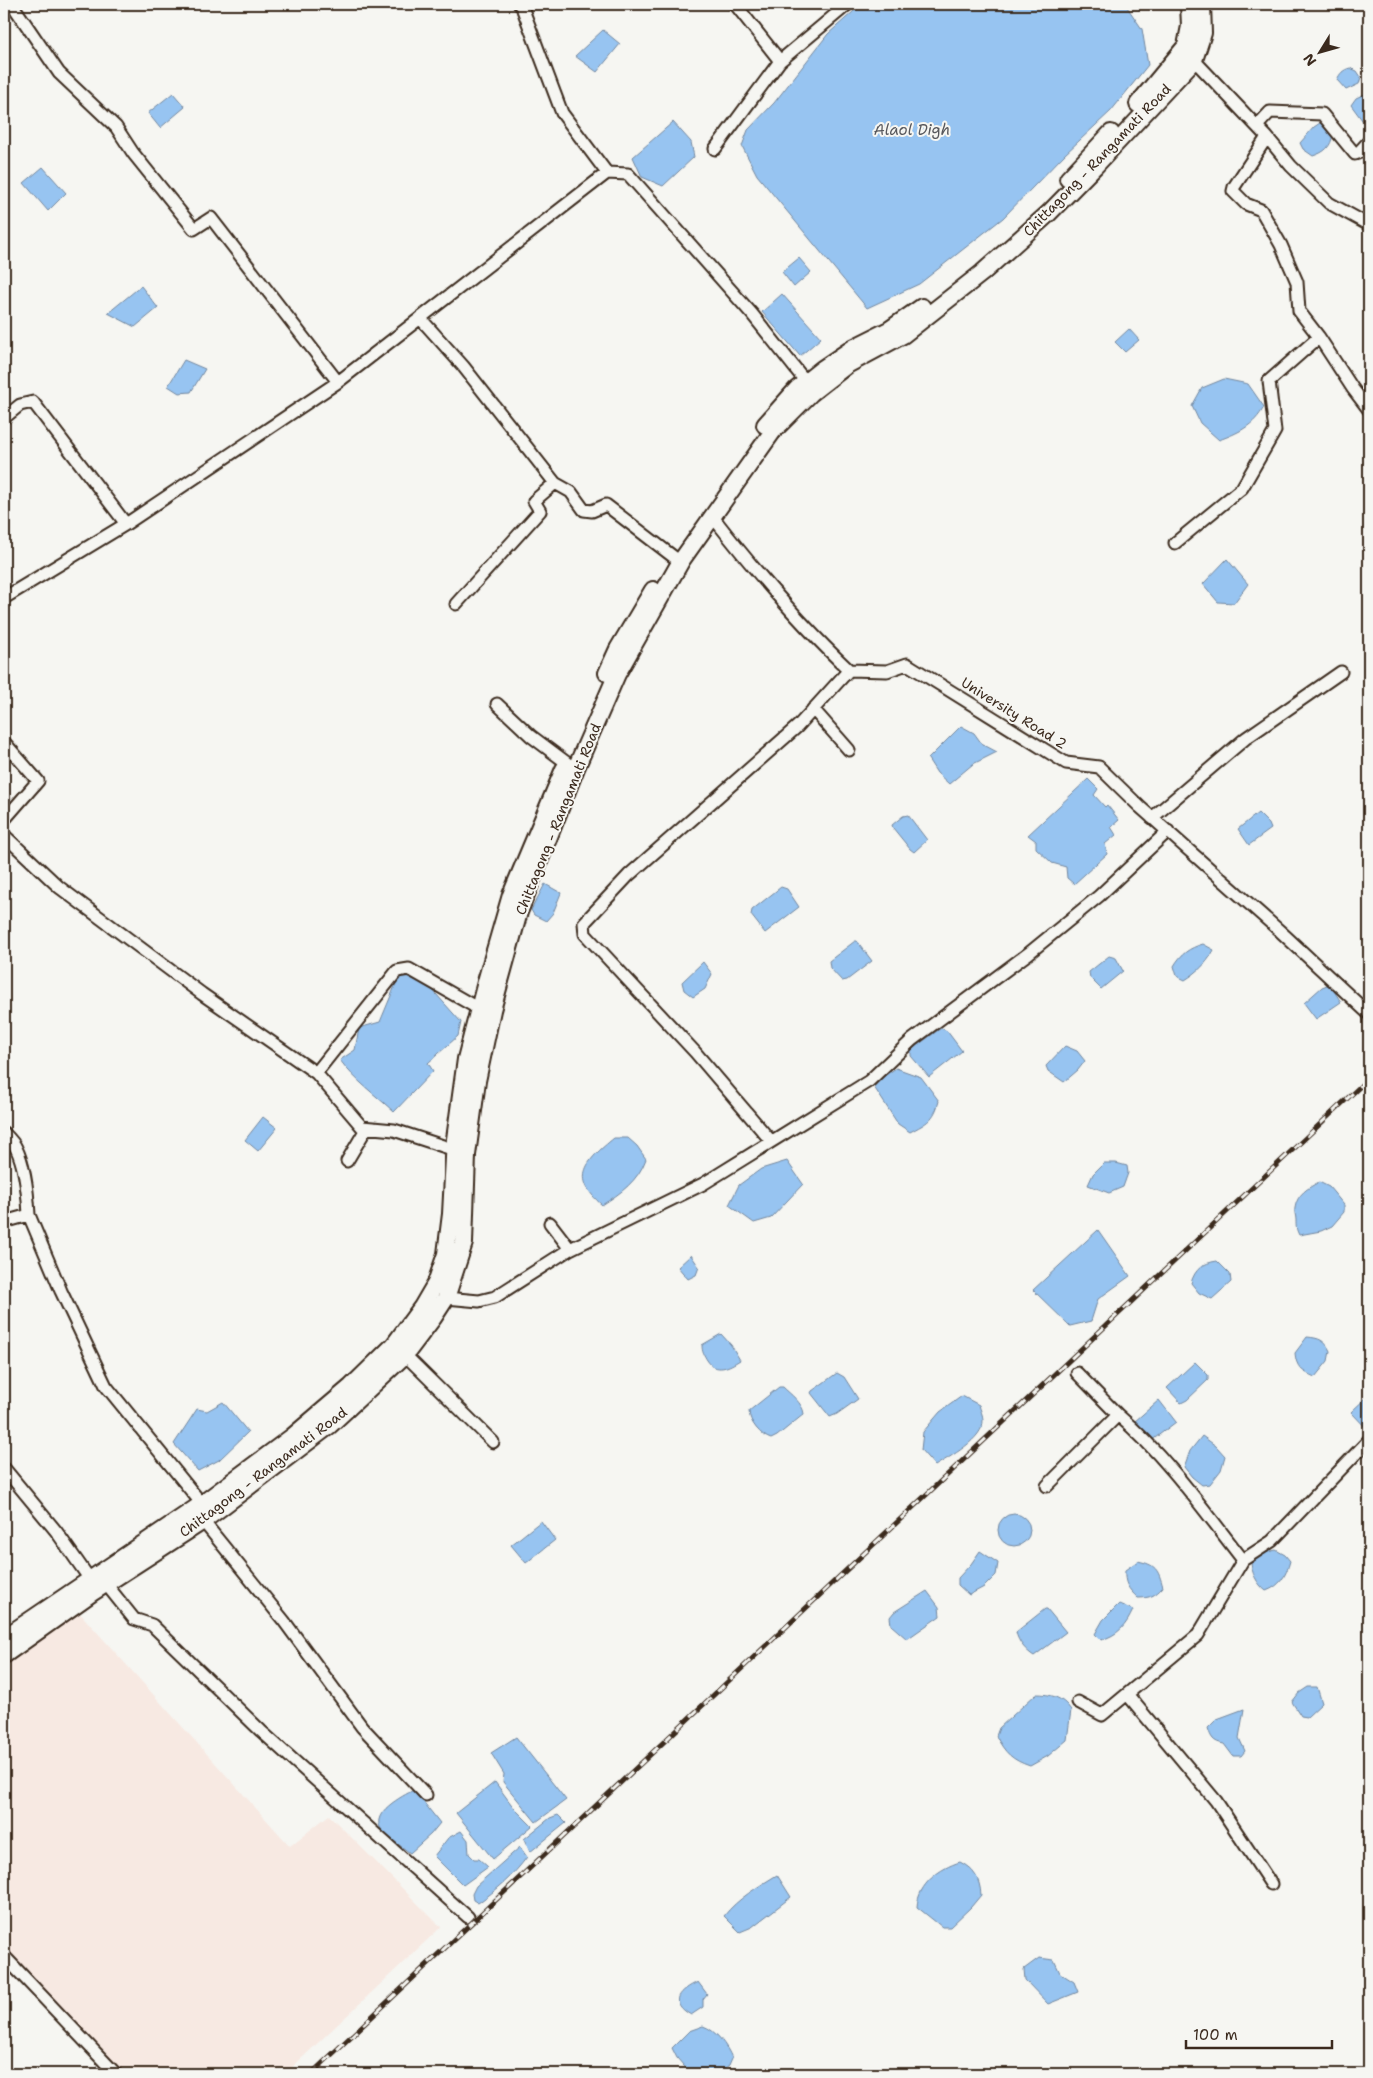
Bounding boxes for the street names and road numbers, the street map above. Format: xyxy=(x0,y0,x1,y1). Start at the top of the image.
street label: Chittagong - Rangamati Road xyxy=(1019,80,1175,240)
street label: University Road 2 xyxy=(958,673,1070,753)
street label: Chittagong - Rangamati Road xyxy=(511,720,605,918)
street label: Chittagong - Rangamati Road xyxy=(176,1403,350,1541)

